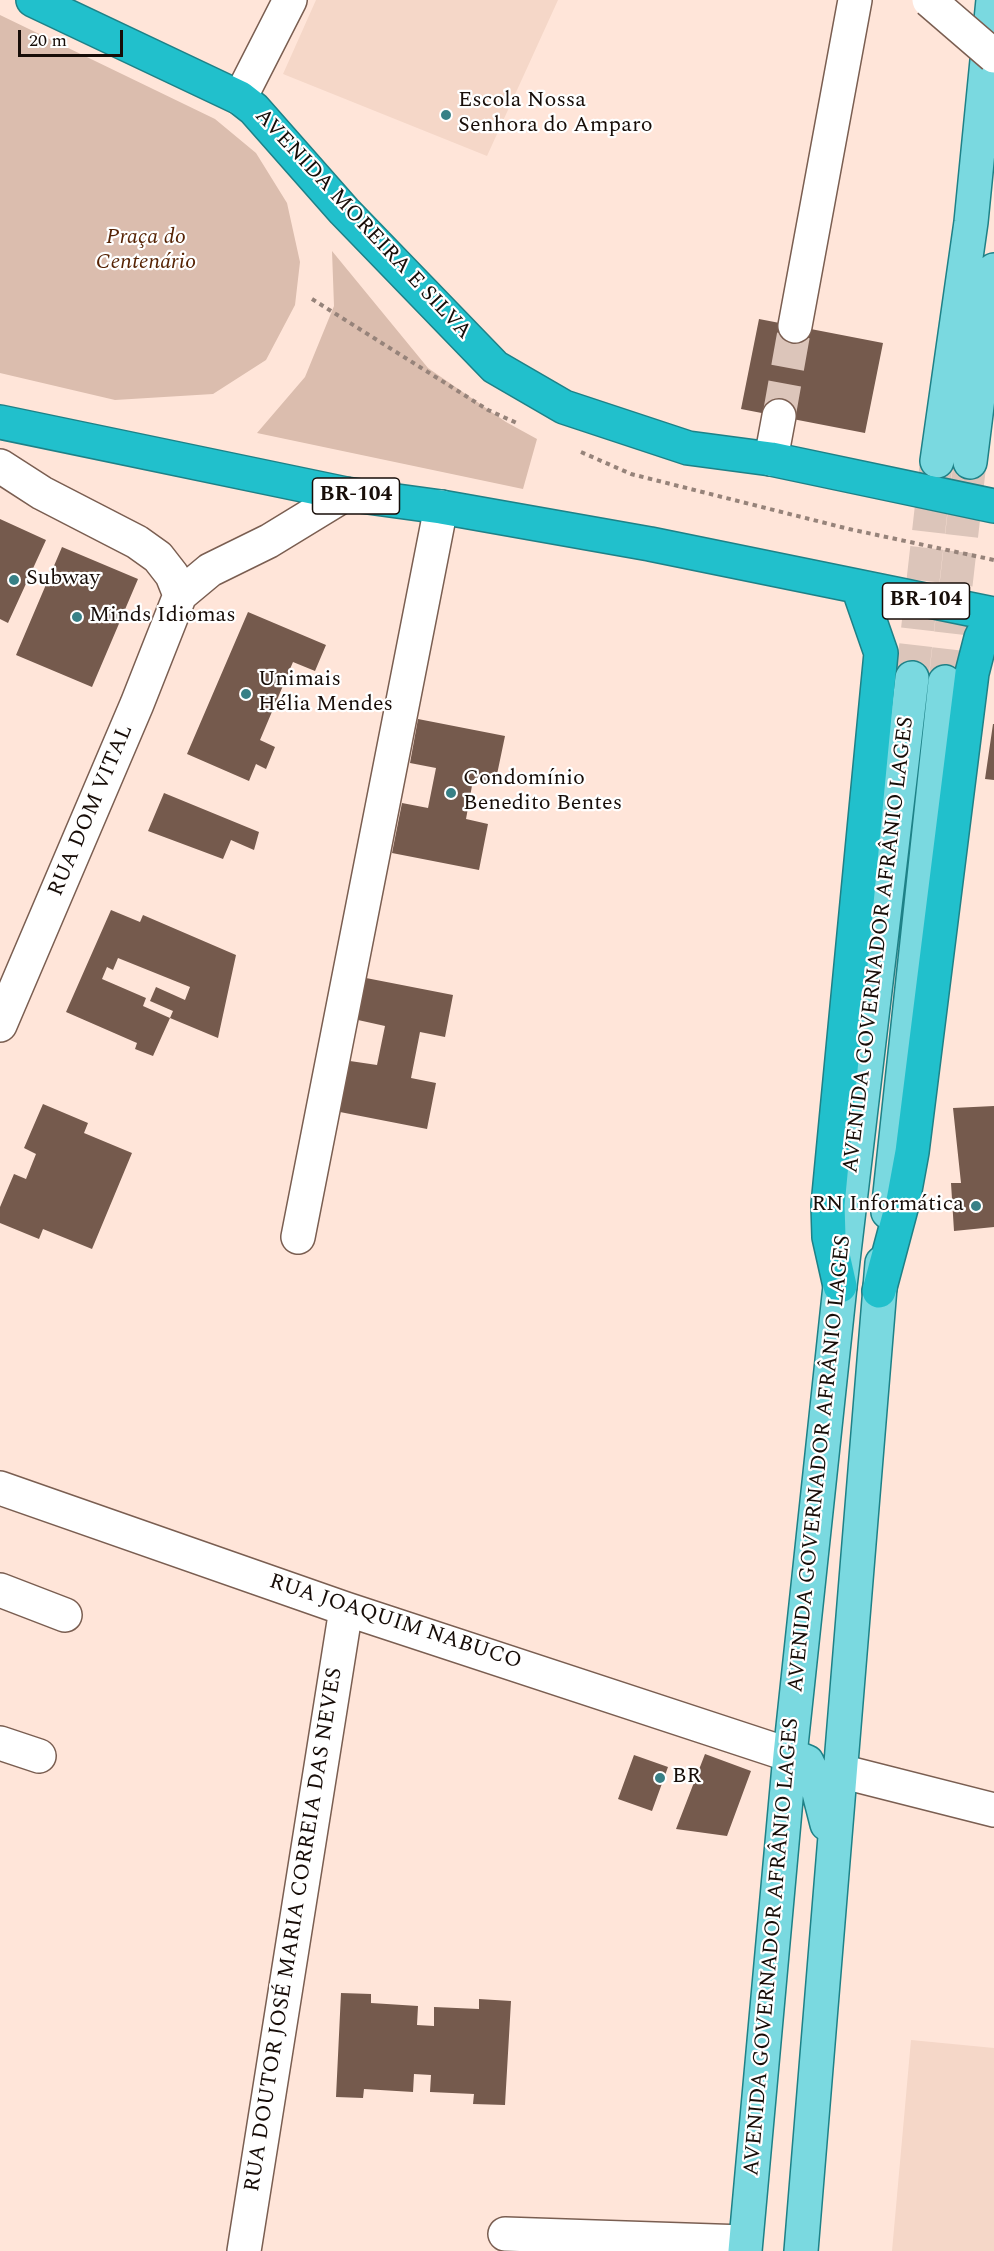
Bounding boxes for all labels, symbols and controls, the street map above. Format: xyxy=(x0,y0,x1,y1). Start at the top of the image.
scale bar xyxy=(21,18,126,56)
text: 20 m xyxy=(29,27,67,54)
place label: Escola Nossa Senhora do Amparo xyxy=(458,89,653,140)
street label: AVENIDA MOREIRA E SILVA xyxy=(248,104,476,346)
marker: Escola Nossa Senhora do Amparo xyxy=(439,108,453,122)
park label: Praça do Centenário xyxy=(96,226,196,278)
road number: BR-104 xyxy=(312,478,400,514)
place label: Subway xyxy=(26,567,100,593)
marker: Subway xyxy=(7,573,21,587)
road number: BR-104 xyxy=(882,583,970,619)
place label: Minds Idiomas xyxy=(89,604,236,630)
marker: Minds Idiomas xyxy=(70,610,84,624)
place label: Unimais Hélia Mendes xyxy=(258,668,393,720)
marker: Unimais Hélia Mendes xyxy=(239,687,253,701)
street label: AVENIDA GOVERNADOR AFRÂNIO LAGES xyxy=(839,715,921,1175)
street label: RUA DOM VITAL xyxy=(44,721,140,901)
place label: Condomínio Benedito Bentes xyxy=(463,767,622,818)
marker: Condomínio Benedito Bentes xyxy=(444,786,458,800)
place label: RN Informática xyxy=(811,1193,964,1219)
marker: RN Informática xyxy=(969,1199,983,1213)
street label: AVENIDA GOVERNADOR AFRÂNIO LAGES xyxy=(784,1234,858,1694)
street label: RUA JOAQUIM NABUCO xyxy=(265,1570,525,1676)
street label: RUA DOUTOR JOSÉ MARIA CORREIA DAS NEVES xyxy=(240,1666,350,2194)
street label: AVENIDA GOVERNADOR AFRÂNIO LAGES xyxy=(740,1717,806,2177)
place label: BR xyxy=(672,1765,701,1791)
marker: BR xyxy=(653,1771,667,1785)

